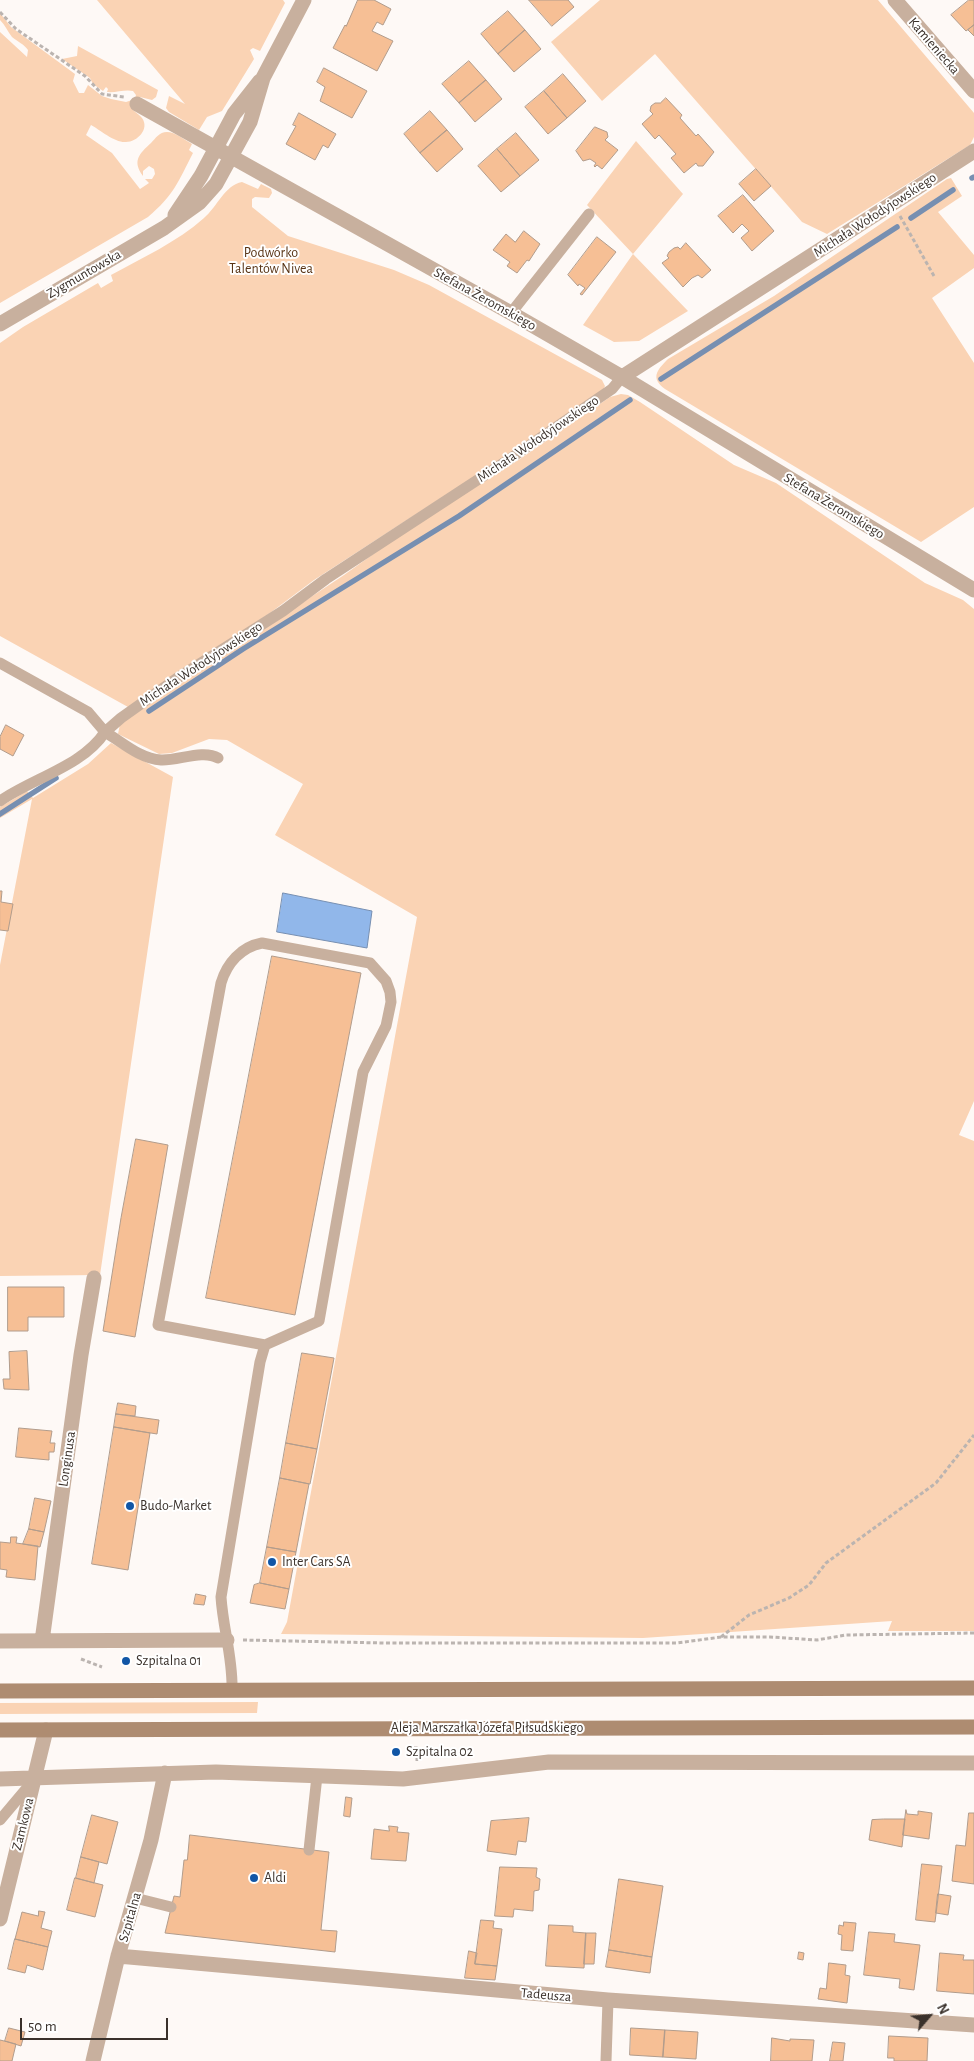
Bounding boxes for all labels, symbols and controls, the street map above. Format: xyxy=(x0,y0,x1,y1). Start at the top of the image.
street label: Kamieniecka xyxy=(905,14,963,78)
street label: Michała Wołodyjowskiego xyxy=(810,169,940,261)
park label: Podwórko Talentów Nivea xyxy=(229,245,313,278)
street label: Zygmuntowska xyxy=(44,246,124,302)
street label: Stefana Żeromskiego xyxy=(431,264,539,334)
street label: Michała Wołodyjowskiego xyxy=(474,392,602,486)
street label: Stefana Żeromskiego xyxy=(781,469,887,543)
street label: Michała Wołodyjowskiego xyxy=(136,618,266,710)
street label: Longinusa xyxy=(55,1430,79,1488)
place label: Budo-Market xyxy=(140,1498,211,1514)
marker: Budo-Market xyxy=(124,1500,136,1512)
place label: Inter Cars SA xyxy=(282,1554,351,1570)
marker: Inter Cars SA xyxy=(266,1556,278,1568)
place label: Szpitalna 01 xyxy=(136,1653,201,1669)
marker: Szpitalna 01 xyxy=(120,1655,132,1667)
street label: Aleja Marszałka Józefa Piłsudskiego xyxy=(391,1720,583,1736)
place label: Szpitalna 02 xyxy=(406,1744,473,1760)
marker: Szpitalna 02 xyxy=(390,1746,402,1758)
street label: Zamkowa xyxy=(8,1796,38,1852)
place label: Aldi xyxy=(264,1870,286,1886)
marker: Aldi xyxy=(248,1872,260,1884)
street label: Szpitalna xyxy=(115,1890,145,1944)
street label: Tadeusza xyxy=(520,1984,572,2006)
north arrow xyxy=(904,1991,954,2041)
text: N xyxy=(934,2002,951,2017)
scale bar xyxy=(22,2008,170,2040)
text: 50 m xyxy=(28,2019,57,2034)

